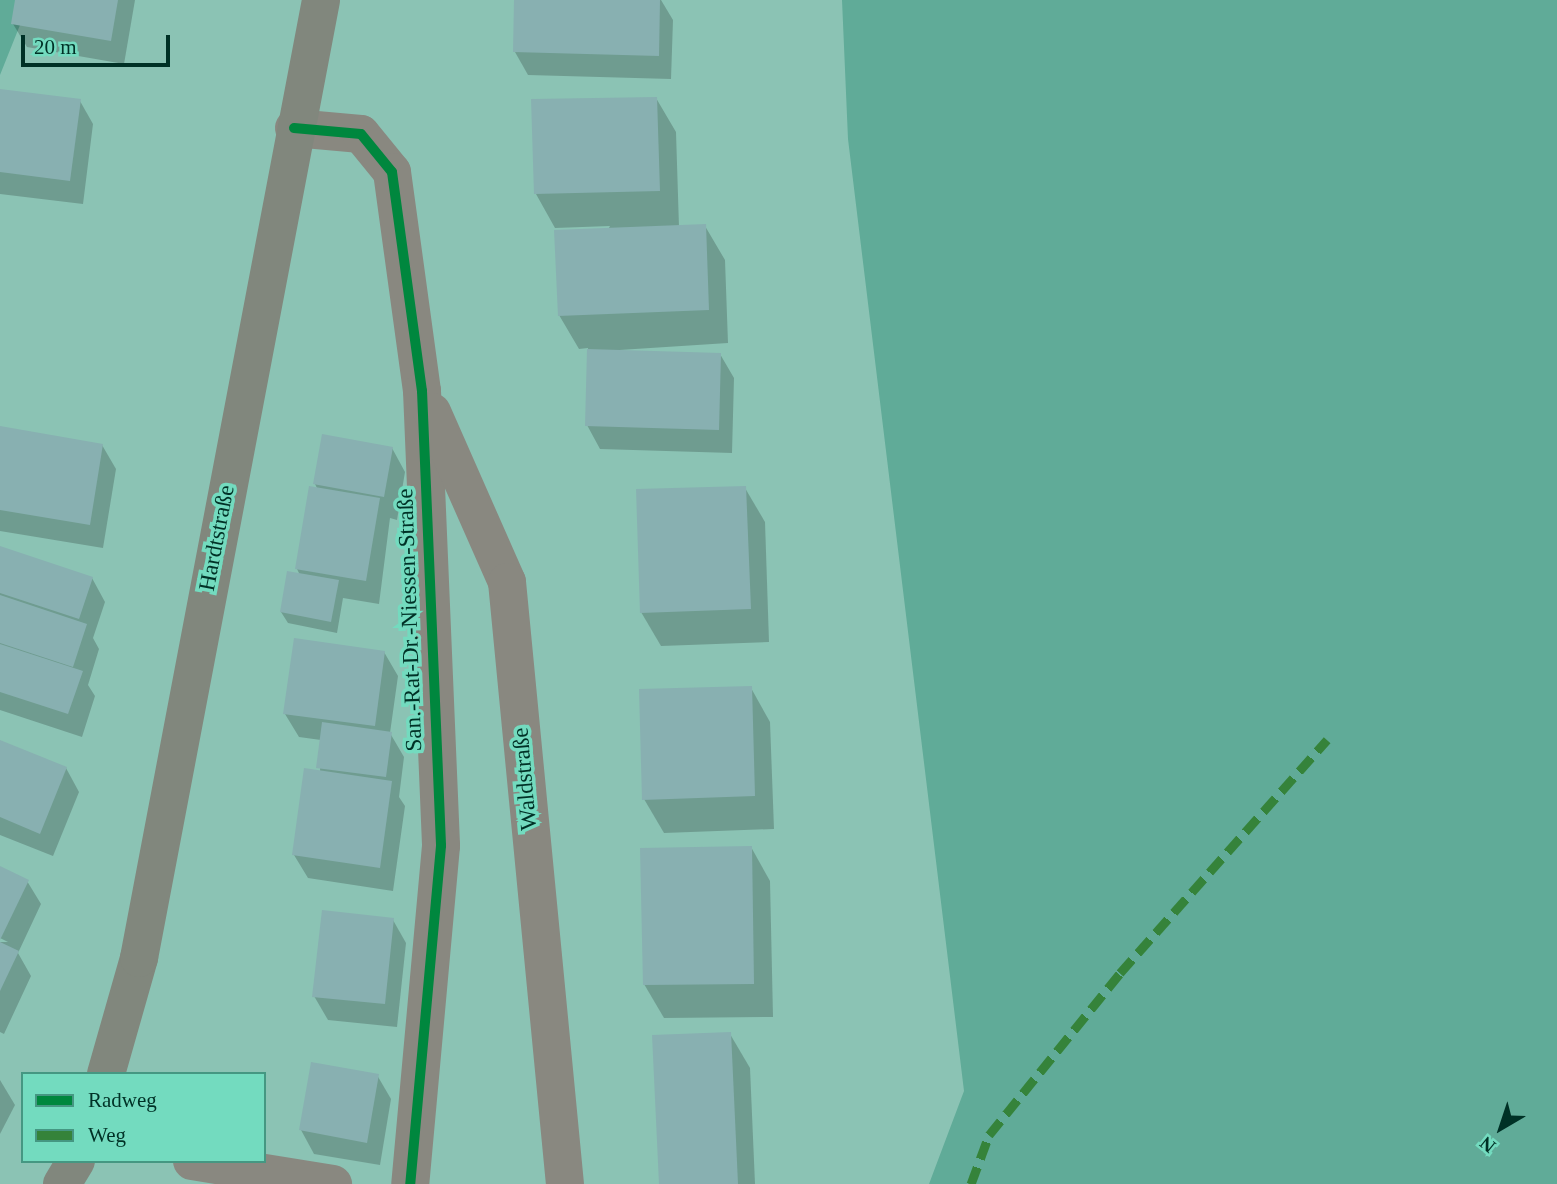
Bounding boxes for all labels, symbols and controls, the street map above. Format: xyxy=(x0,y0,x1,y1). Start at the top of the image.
scale bar xyxy=(24,21,173,65)
text: 20 m xyxy=(34,35,77,59)
street label: Hardtstraße xyxy=(193,483,241,593)
street label: San.-Rat-Dr.-Niessen-Straße xyxy=(392,488,428,752)
street label: Waldstraße xyxy=(507,727,543,831)
legend xyxy=(21,1072,266,1163)
text: Radweg xyxy=(88,1088,157,1112)
north arrow xyxy=(1466,1093,1536,1163)
text: Weg xyxy=(88,1123,126,1147)
text: N xyxy=(1476,1132,1499,1157)

